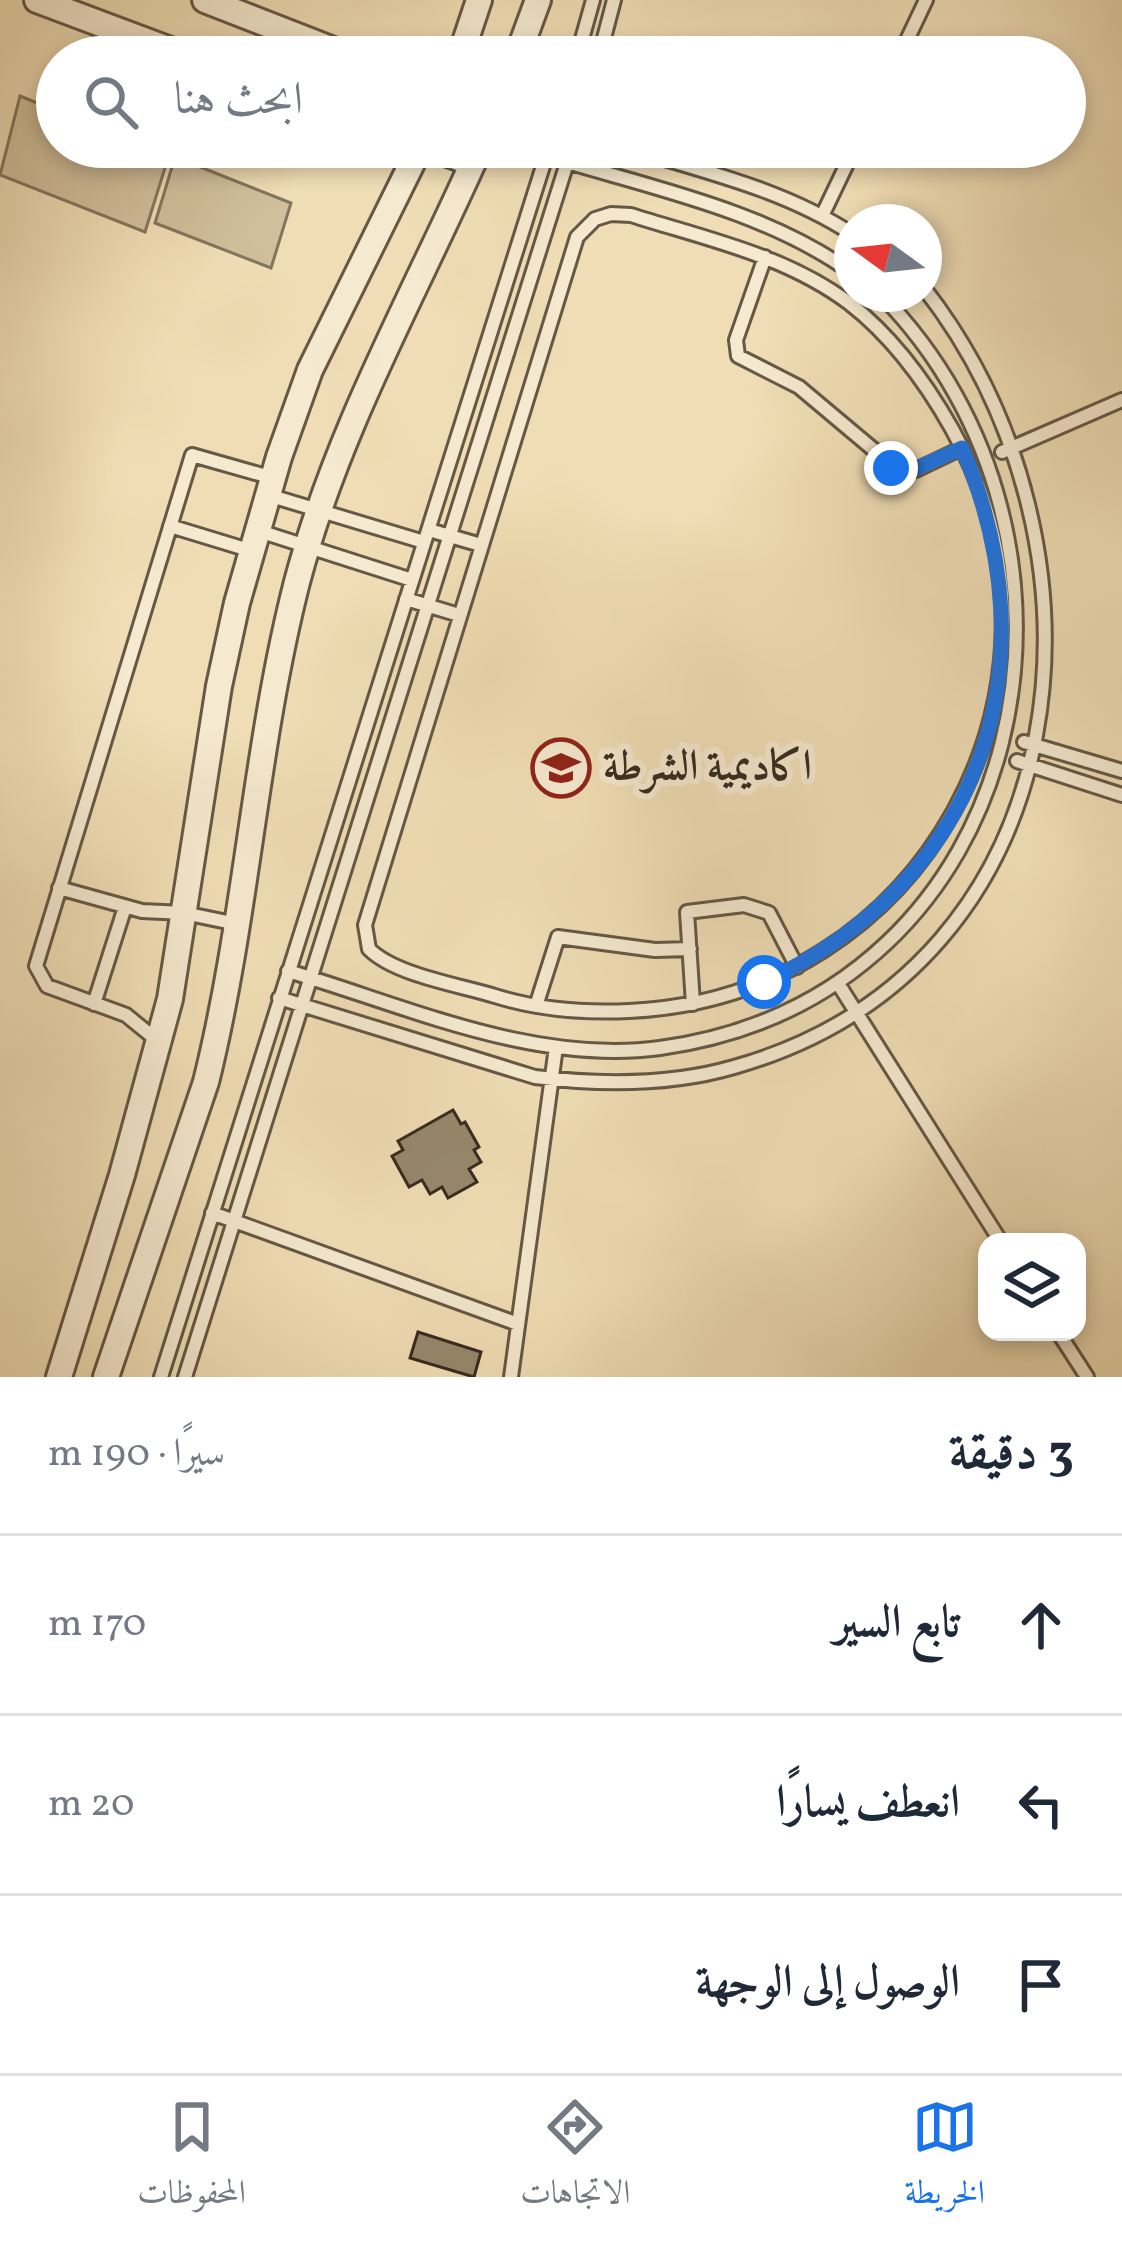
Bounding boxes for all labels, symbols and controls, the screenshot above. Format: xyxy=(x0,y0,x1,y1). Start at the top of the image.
search box xyxy=(36,36,1086,168)
icon: search xyxy=(78,69,144,135)
text: ابحث هنا xyxy=(174,70,303,133)
north arrow xyxy=(834,204,942,312)
route end xyxy=(864,441,918,495)
school or university icon: اكاديمية الشرطة xyxy=(530,737,592,799)
place label: اكاديمية الشرطة xyxy=(603,739,812,798)
route start xyxy=(737,955,791,1009)
map controls xyxy=(978,1233,1086,1341)
button: layers xyxy=(978,1233,1086,1341)
text: 3 دقيقة xyxy=(949,1419,1074,1490)
text: سيرًا · 190 m xyxy=(48,1428,225,1482)
icon: ahead xyxy=(1008,1592,1074,1658)
text: تابع السير xyxy=(834,1593,960,1656)
text: 170 m xyxy=(48,1598,146,1652)
icon: left xyxy=(1008,1772,1074,1838)
text: انعطف يسارًا xyxy=(776,1773,960,1836)
text: 20 m xyxy=(48,1778,134,1832)
icon: arrive xyxy=(1008,1952,1074,2018)
text: الوصول إلى الوجهة xyxy=(695,1953,960,2016)
tab: المحفوظات xyxy=(137,2094,246,2224)
tab: الاتجاهات xyxy=(520,2094,630,2224)
tab: الخريطة xyxy=(905,2094,985,2224)

